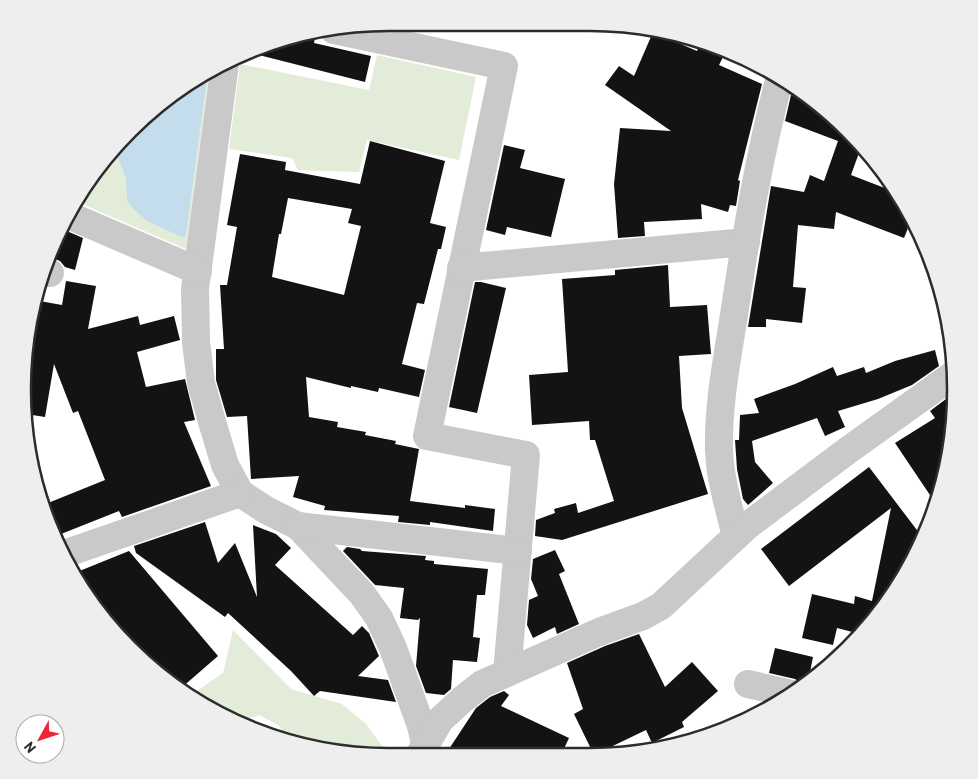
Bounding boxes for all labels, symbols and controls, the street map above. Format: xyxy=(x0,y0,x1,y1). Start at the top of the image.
north arrow xyxy=(15,714,65,764)
text: N xyxy=(20,739,39,757)

